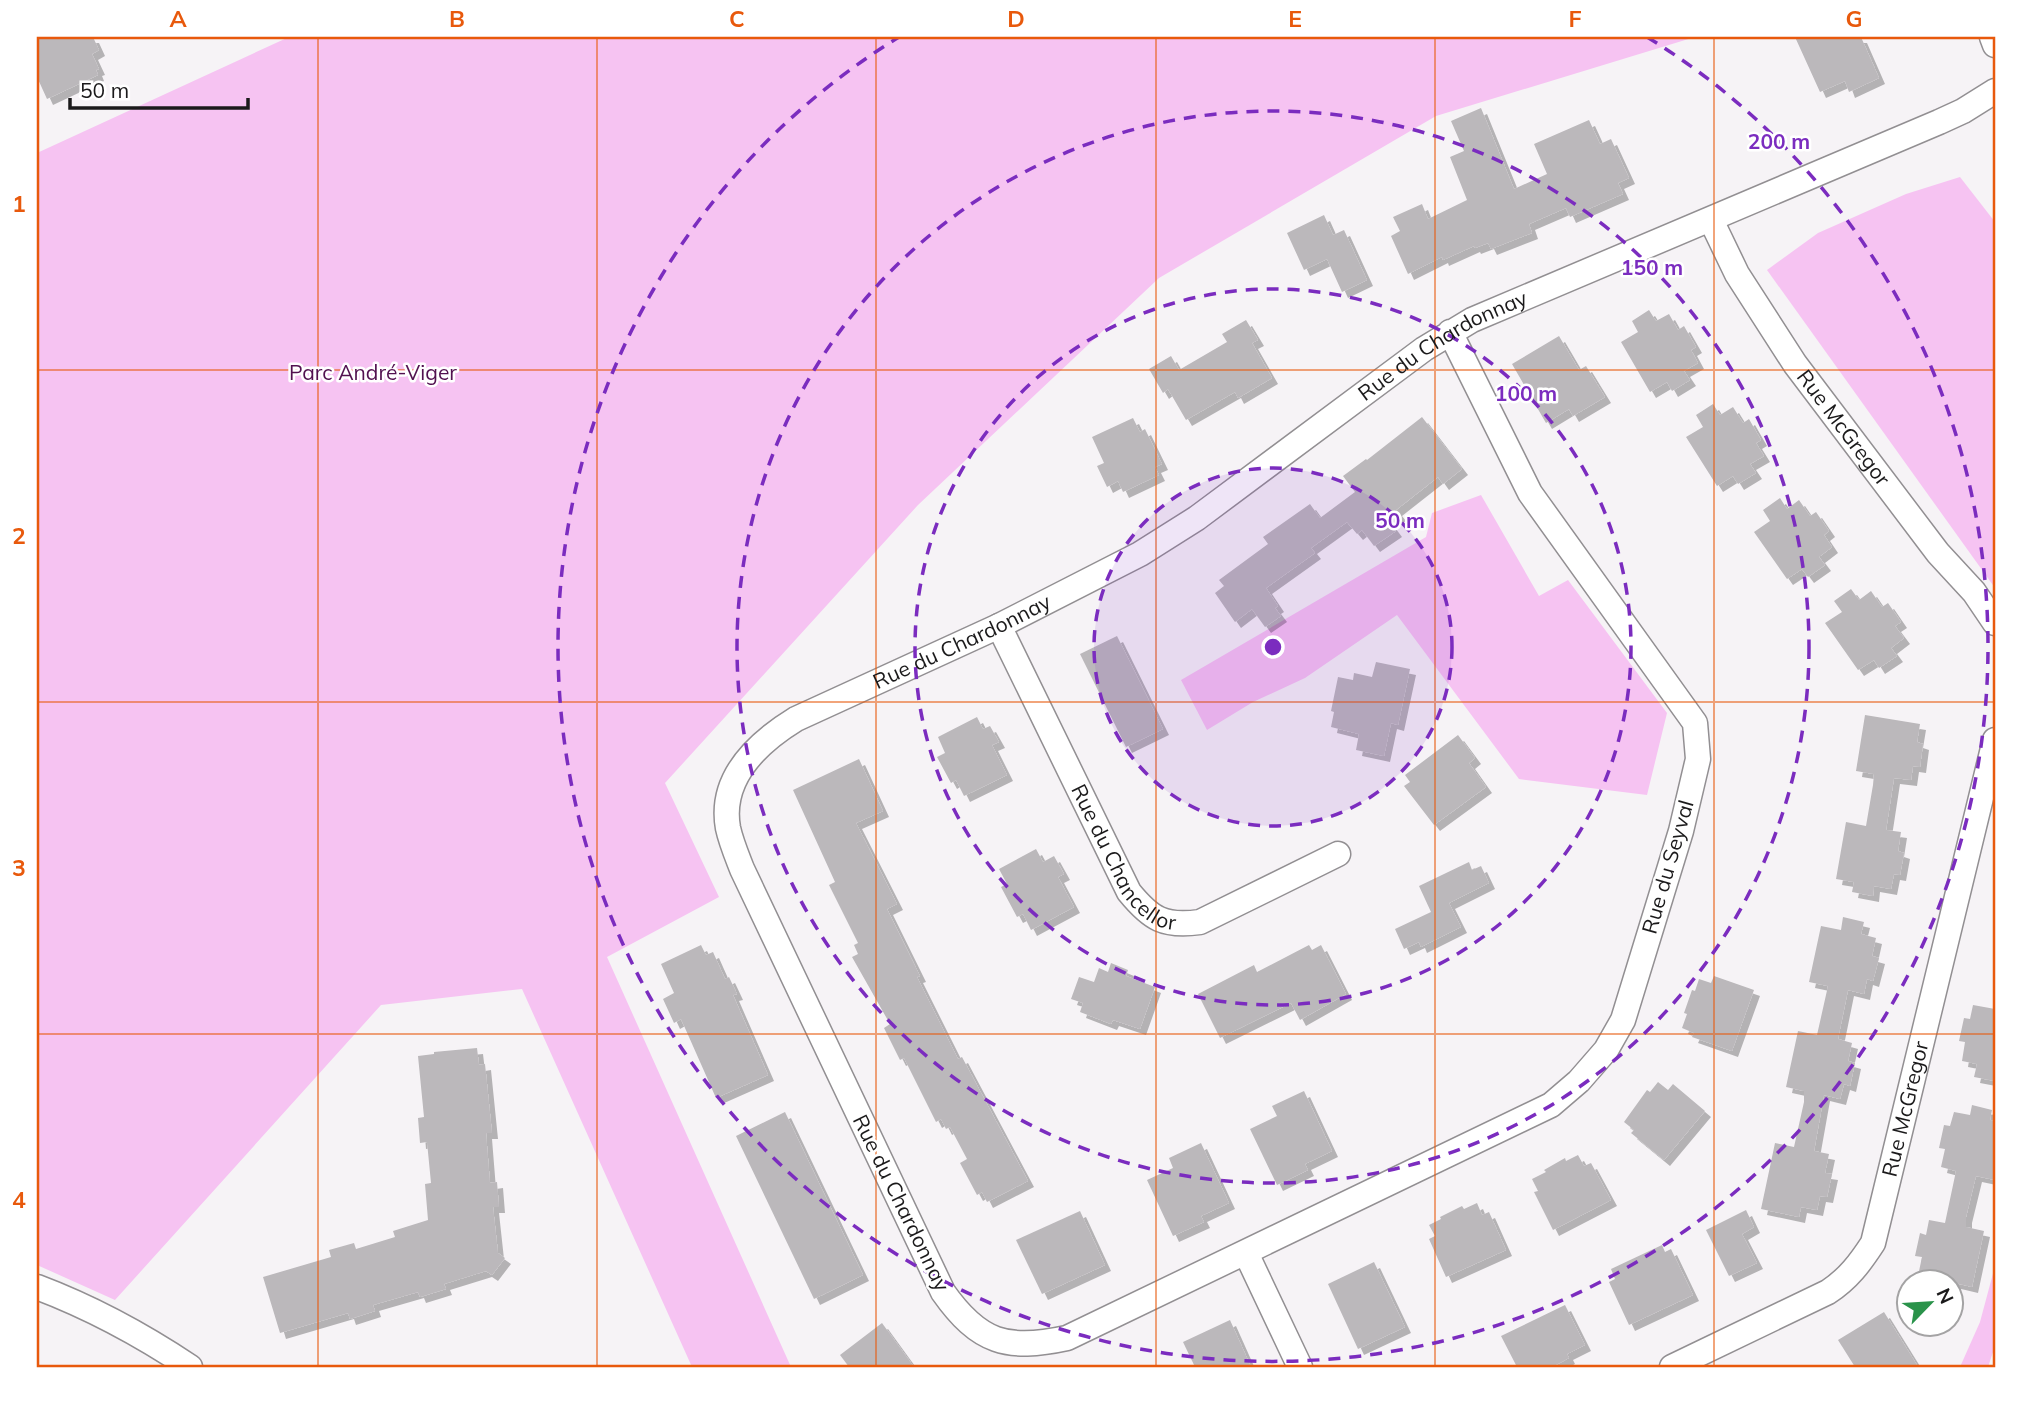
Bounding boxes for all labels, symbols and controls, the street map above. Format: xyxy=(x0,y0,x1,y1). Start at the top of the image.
text: A xyxy=(169,4,187,33)
text: B xyxy=(449,4,465,33)
text: C xyxy=(729,4,745,33)
text: D xyxy=(1007,4,1025,33)
text: E xyxy=(1288,4,1302,33)
text: F xyxy=(1568,4,1582,33)
text: G xyxy=(1845,4,1863,33)
scale bar xyxy=(70,66,248,110)
text: 50 m xyxy=(80,77,129,103)
text: 200 m xyxy=(1748,128,1810,154)
text: 1 xyxy=(12,189,26,218)
text: 150 m xyxy=(1621,254,1683,280)
street label: Rue du Chardonnay xyxy=(1352,284,1531,406)
park label: Parc André-Viger xyxy=(289,359,457,385)
street label: Rue McGregor xyxy=(1792,364,1896,491)
text: 100 m xyxy=(1495,380,1557,406)
text: 50 m xyxy=(1375,507,1425,533)
text: 2 xyxy=(12,521,26,550)
street label: Rue du Chardonnay xyxy=(869,588,1055,694)
centre of rings xyxy=(1261,635,1285,659)
street label: Rue du Chancellor xyxy=(1066,779,1178,935)
street label: Rue du Seyval xyxy=(1636,797,1699,937)
text: 3 xyxy=(12,853,26,882)
street label: Rue McGregor xyxy=(1876,1038,1934,1179)
street label: Rue du Chardonnay xyxy=(848,1110,956,1295)
text: 4 xyxy=(12,1185,26,1214)
north arrow xyxy=(1896,1268,1966,1338)
text: N xyxy=(1931,1284,1959,1307)

